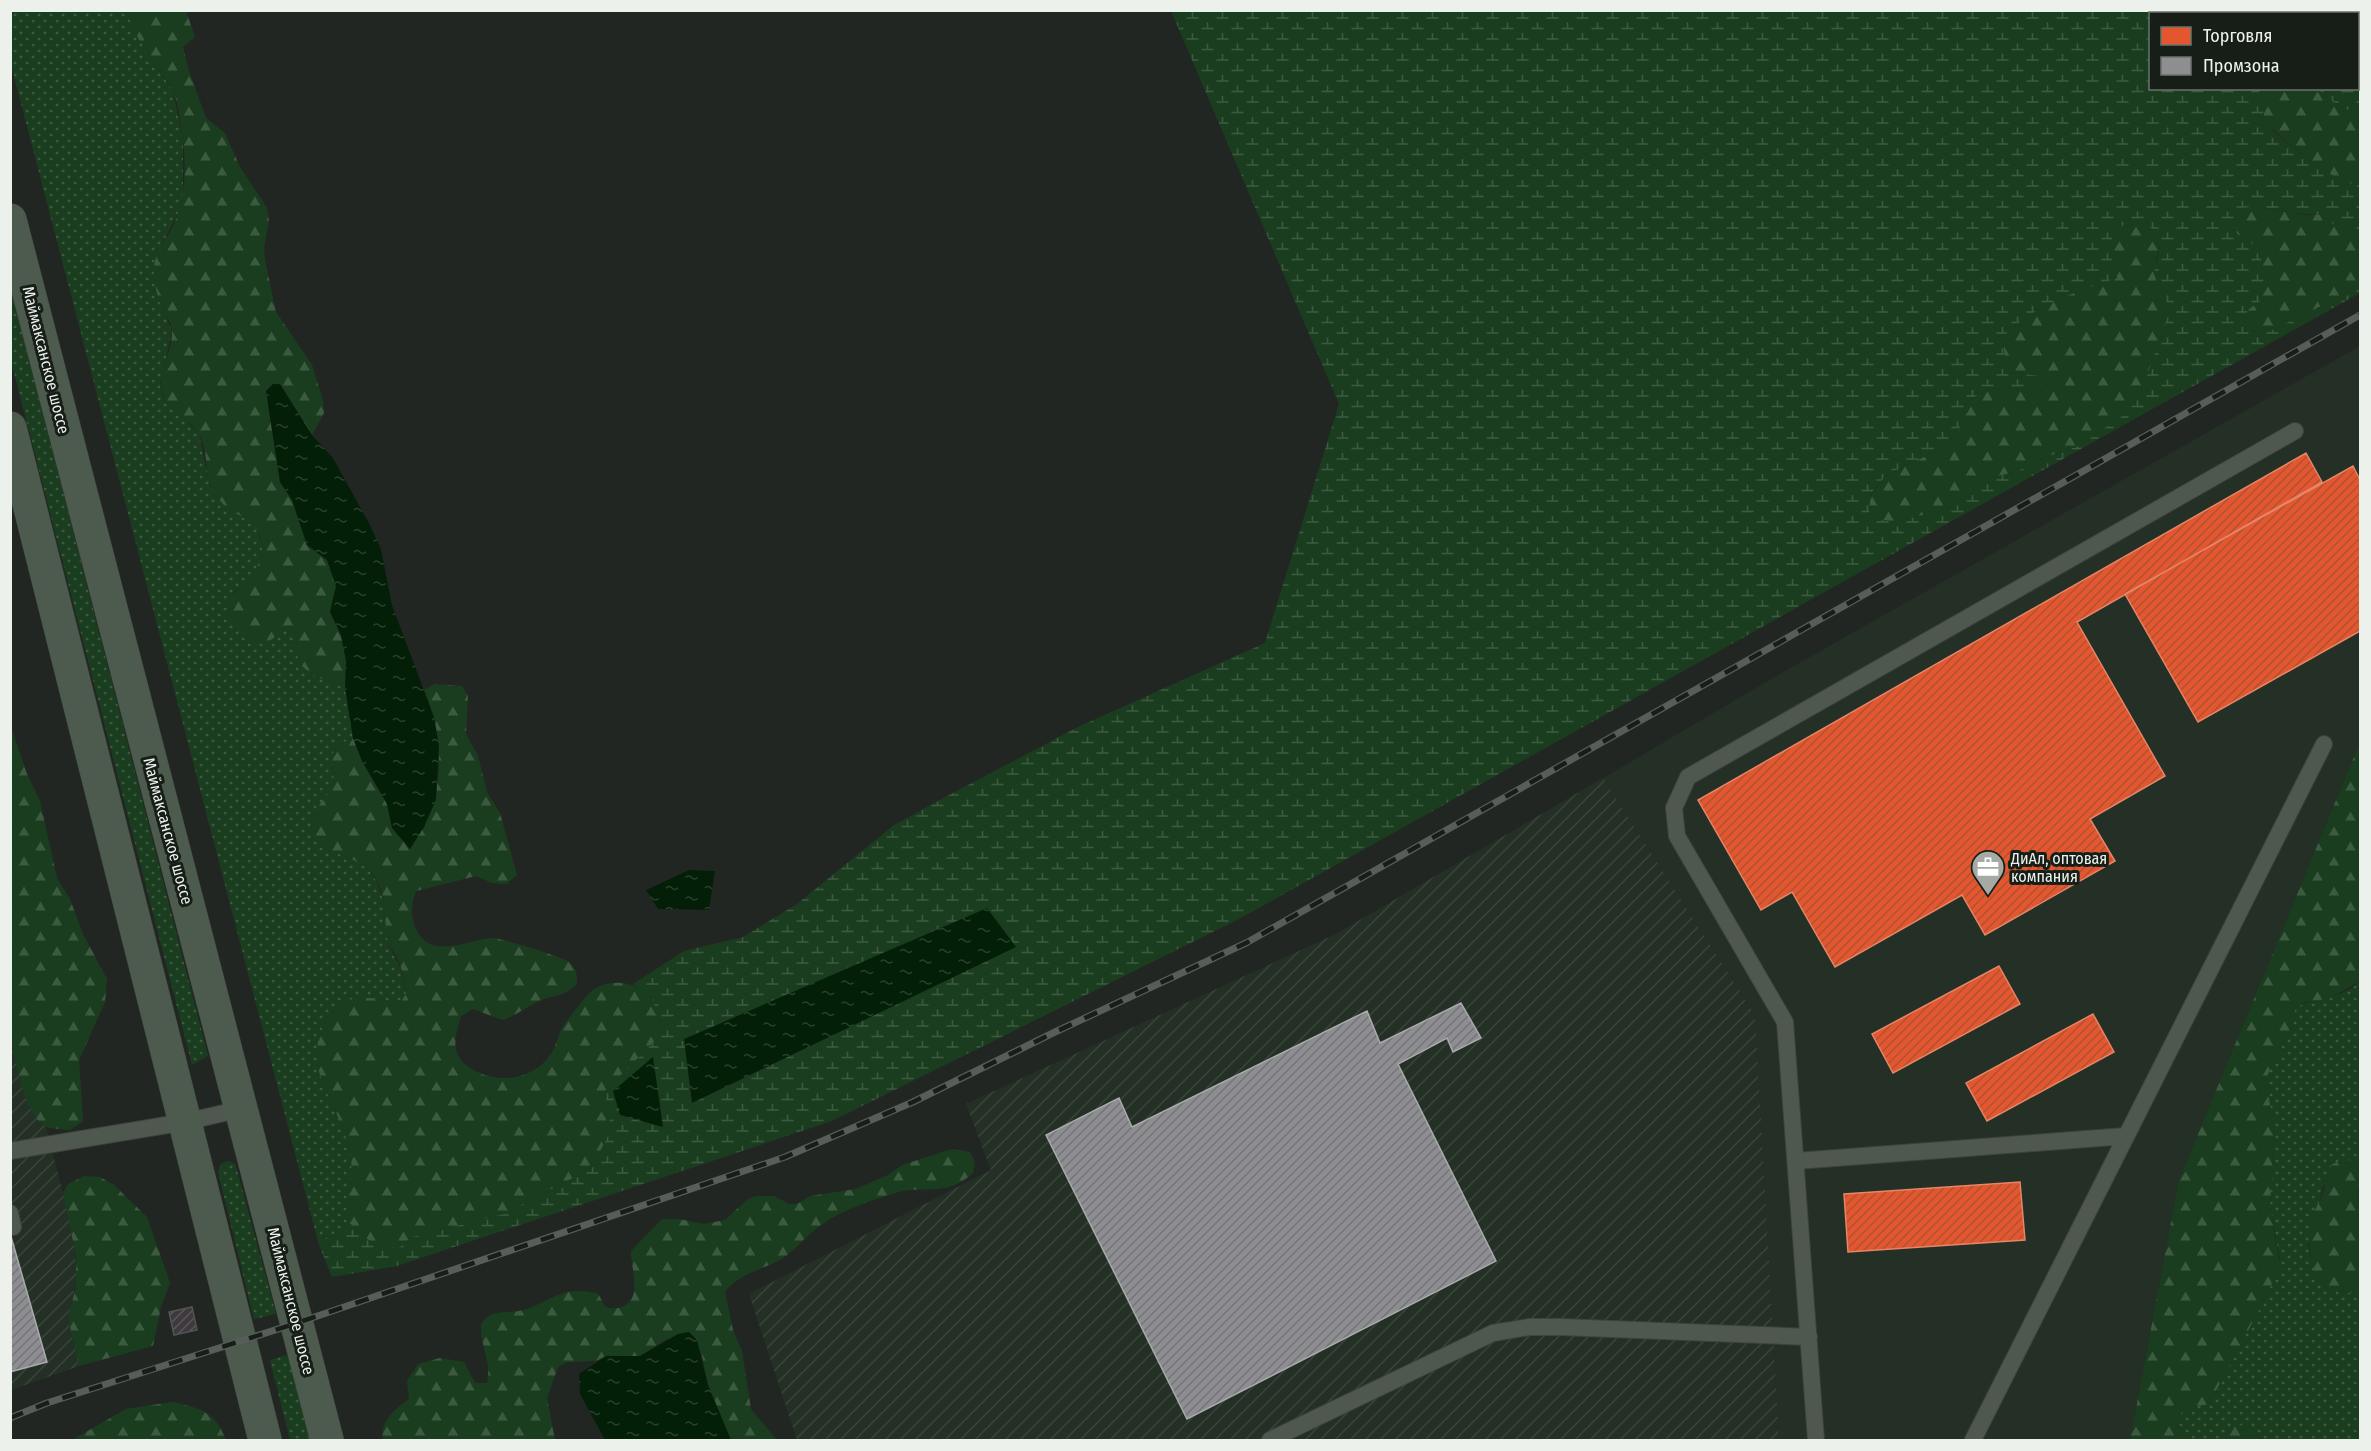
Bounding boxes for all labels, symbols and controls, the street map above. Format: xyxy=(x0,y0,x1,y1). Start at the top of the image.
legend xyxy=(2149,12,2359,90)
text: Торговля xyxy=(2203,25,2272,47)
text: Промзона xyxy=(2203,55,2280,77)
street label: Маймаксанское шоссе xyxy=(19,284,73,436)
street label: Маймаксанское шоссе xyxy=(139,756,197,906)
office icon: ДиАл, оптовая компания xyxy=(1970,849,2006,896)
place label: ДиАл, оптовая компания xyxy=(2010,849,2107,886)
street label: Маймаксанское шоссе xyxy=(264,1225,318,1377)

